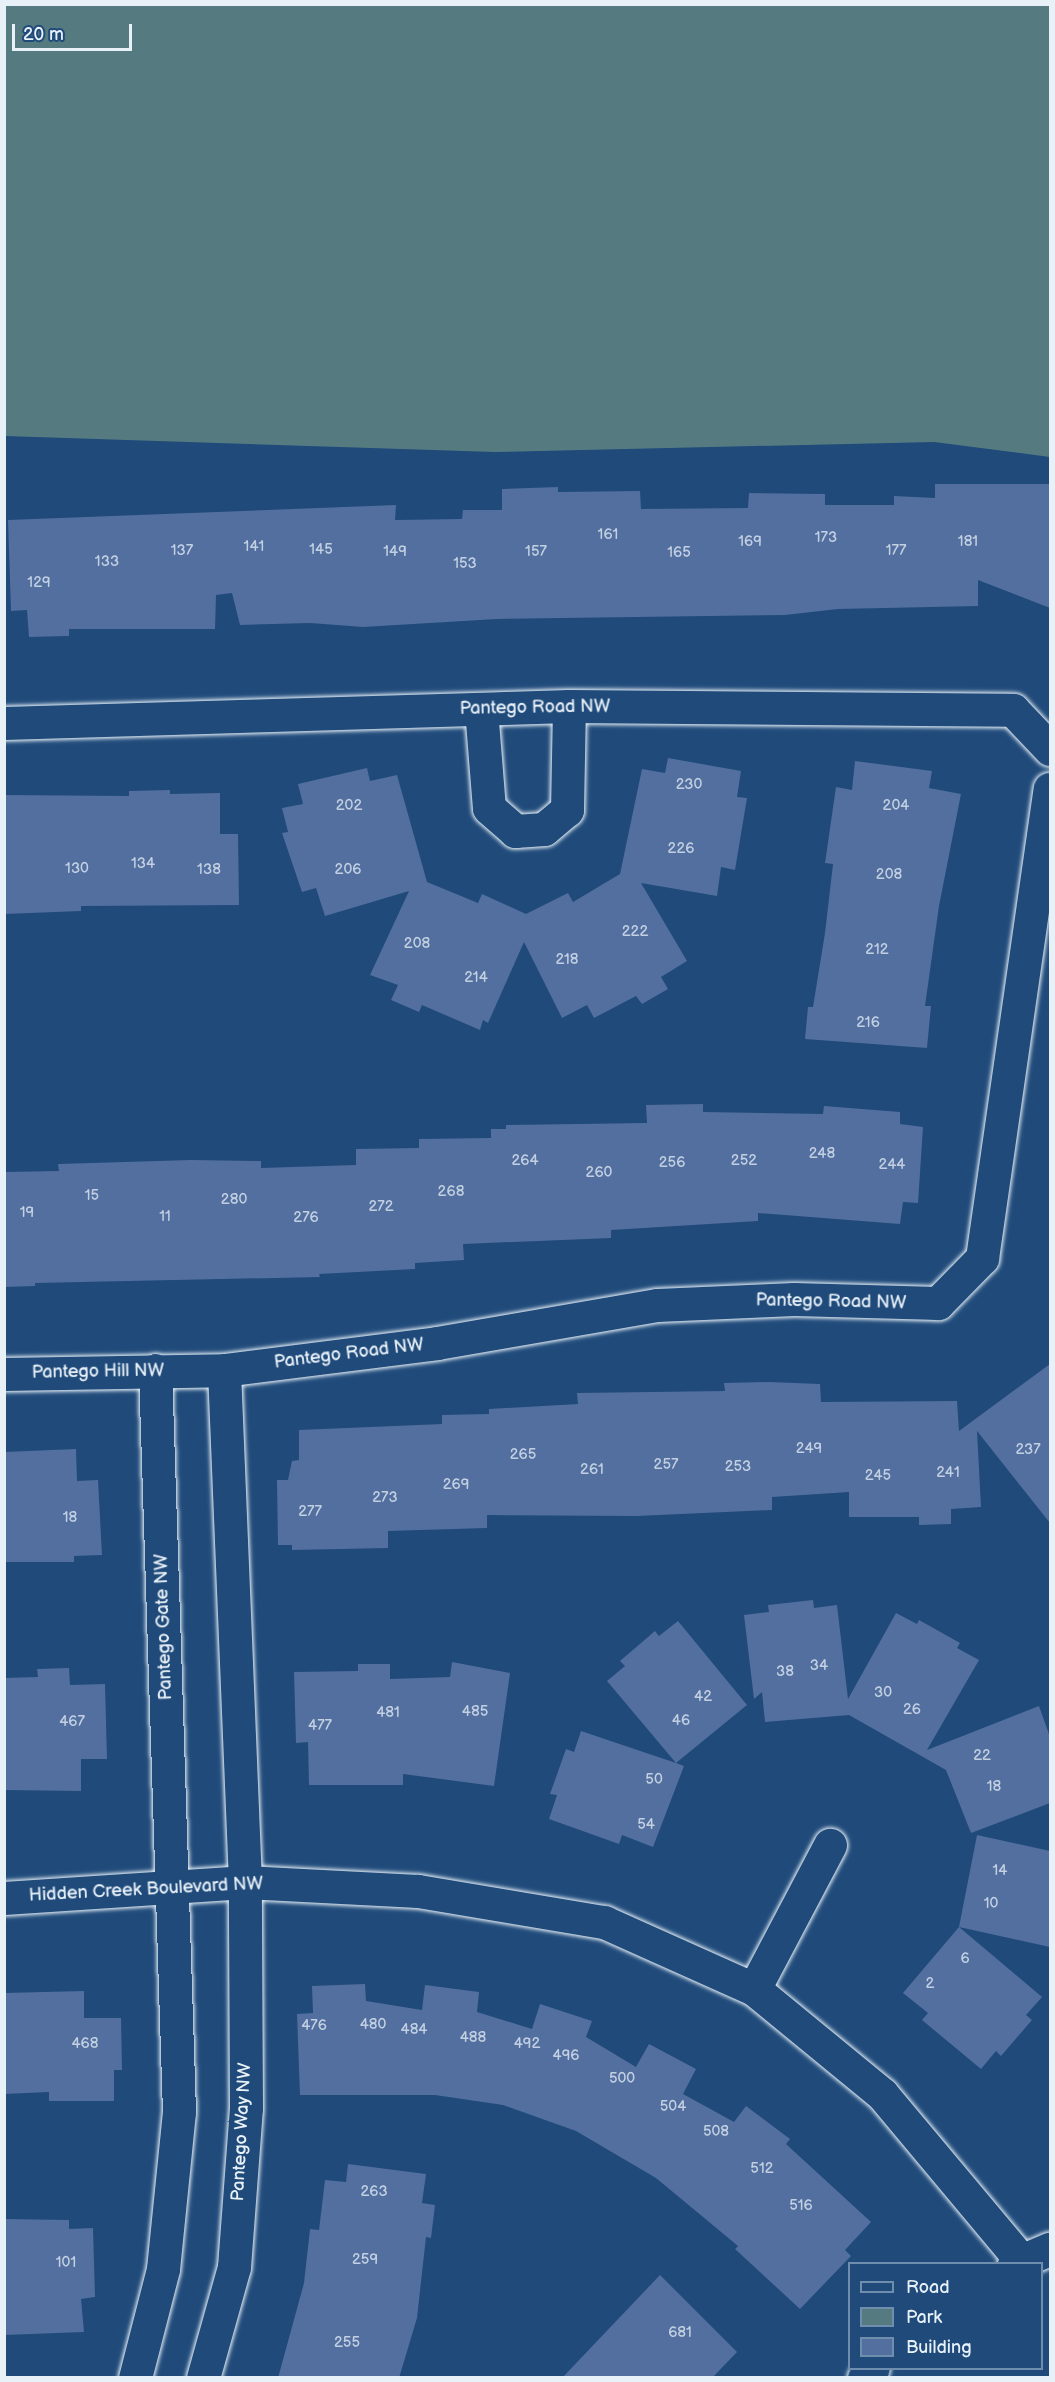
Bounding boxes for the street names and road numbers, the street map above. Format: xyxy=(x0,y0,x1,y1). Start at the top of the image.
street label: Pantego Road NW xyxy=(460,696,610,720)
street label: Pantego Road NW xyxy=(756,1290,906,1314)
street label: Pantego Road NW xyxy=(273,1334,425,1374)
street label: Pantego Hill NW xyxy=(32,1360,164,1384)
street label: Pantego Gate NW xyxy=(151,1553,177,1701)
street label: Hidden Creek Boulevard NW xyxy=(28,1873,264,1907)
street label: Pantego Way NW xyxy=(228,2061,256,2203)

